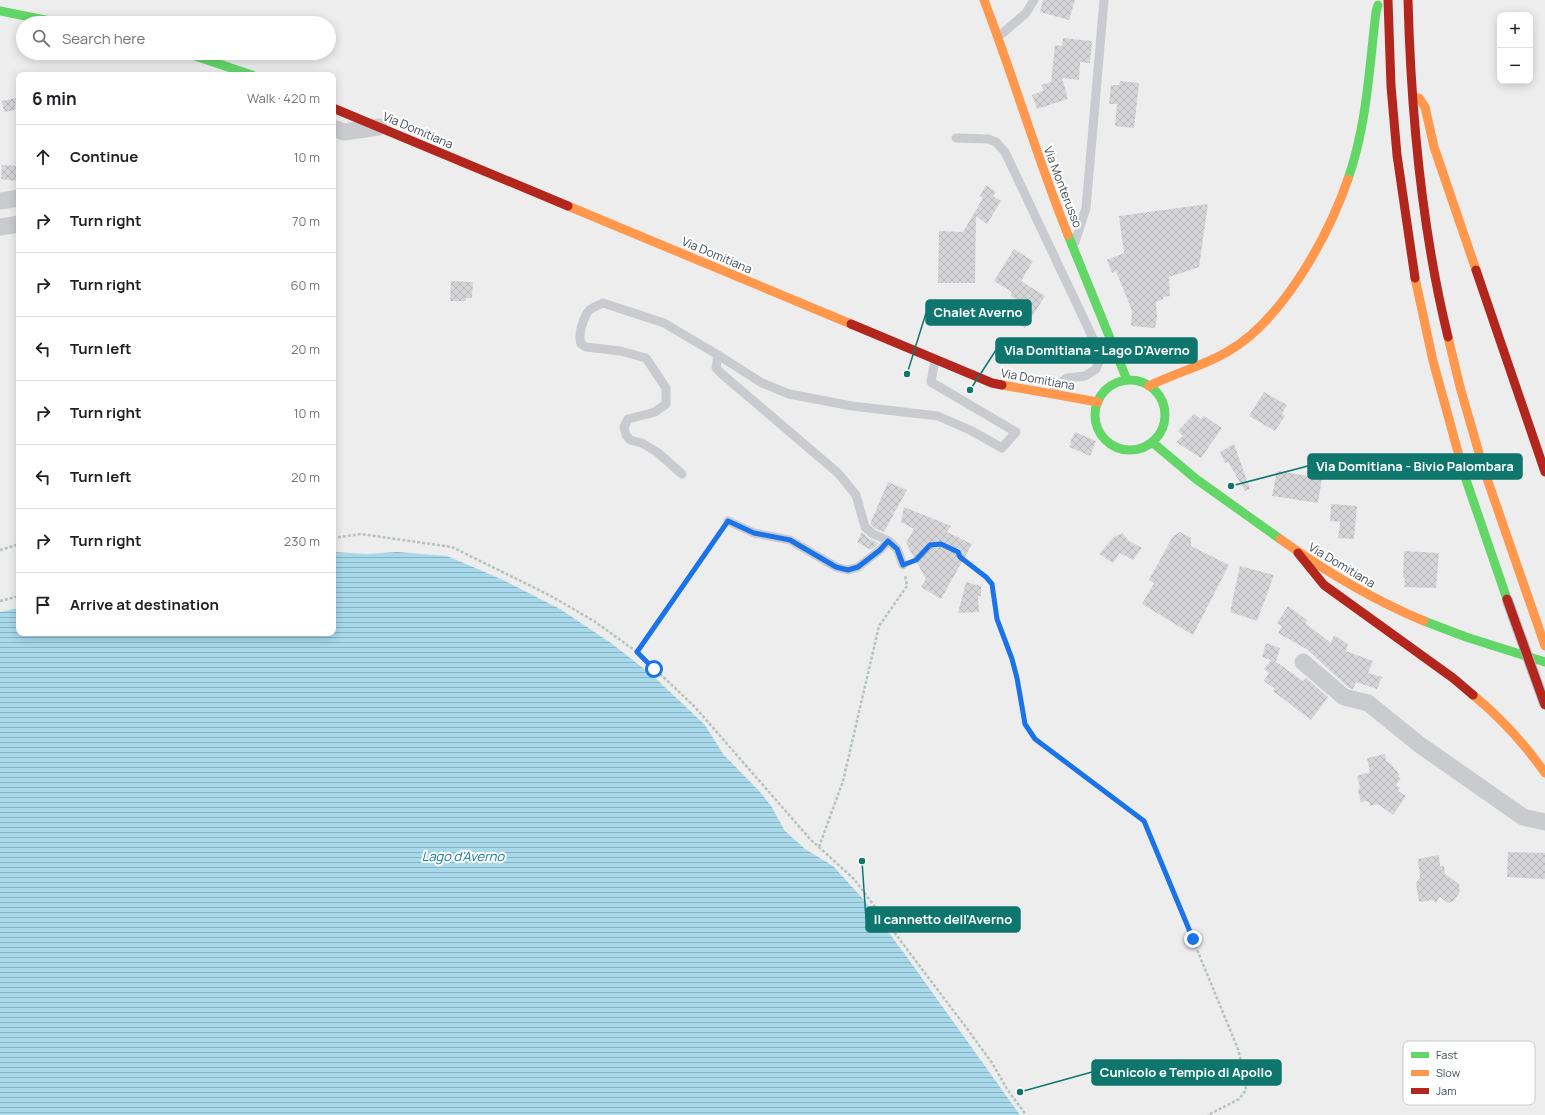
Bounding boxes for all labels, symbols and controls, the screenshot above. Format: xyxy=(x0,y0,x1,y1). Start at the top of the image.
map controls xyxy=(1497,12,1533,84)
button: + xyxy=(1497,12,1533,48)
search box xyxy=(16,16,336,60)
icon: search xyxy=(30,27,52,49)
text: Search here xyxy=(62,28,145,49)
button: − xyxy=(1497,48,1533,84)
text: 6 min xyxy=(32,87,77,110)
text: Walk · 420 m xyxy=(247,89,320,107)
street label: Via Domitiana xyxy=(380,108,456,152)
street label: Via Monterusso xyxy=(1040,144,1086,230)
icon: ahead xyxy=(32,146,54,168)
text: Continue xyxy=(70,146,138,167)
text: 10 m xyxy=(293,148,320,166)
icon: right xyxy=(32,210,54,232)
text: Turn right xyxy=(70,210,141,231)
text: 70 m xyxy=(292,212,320,230)
street label: Via Domitiana xyxy=(679,233,755,277)
icon: right xyxy=(32,274,54,296)
text: Turn right xyxy=(70,274,141,295)
text: 60 m xyxy=(290,276,320,294)
callout: Chalet Averno xyxy=(926,300,1031,325)
text: Chalet Averno xyxy=(933,303,1023,321)
icon: left xyxy=(32,338,54,360)
text: Turn left xyxy=(70,338,132,359)
callout: Via Domitiana - Lago D'Averno xyxy=(996,338,1197,363)
text: 20 m xyxy=(291,340,320,358)
text: Via Domitiana - Lago D'Averno xyxy=(1004,341,1190,359)
street label: Via Domitiana xyxy=(1000,364,1076,394)
icon: right xyxy=(32,402,54,424)
text: Turn right xyxy=(70,402,141,423)
text: 10 m xyxy=(293,404,320,422)
callout: Via Domitiana - Bivio Palombara xyxy=(1308,454,1522,479)
text: Via Domitiana - Bivio Palombara xyxy=(1316,457,1514,475)
icon: left xyxy=(32,466,54,488)
text: Turn left xyxy=(70,466,132,487)
text: 20 m xyxy=(291,468,320,486)
icon: right xyxy=(32,530,54,552)
text: Turn right xyxy=(70,530,141,551)
text: 230 m xyxy=(284,532,320,550)
street label: Via Domitiana xyxy=(1305,538,1379,592)
icon: arrive xyxy=(32,594,54,616)
text: Arrive at destination xyxy=(70,594,219,615)
route start xyxy=(645,660,663,678)
water label: Lago d'Averno xyxy=(422,847,506,865)
callout: Il cannetto dell'Averno xyxy=(866,907,1020,932)
text: Il cannetto dell'Averno xyxy=(874,910,1012,928)
route end xyxy=(1184,930,1202,948)
legend xyxy=(1403,1041,1535,1105)
text: Fast xyxy=(1436,1047,1458,1062)
callout: Cunicolo e Tempio di Apollo xyxy=(1092,1060,1281,1085)
text: Cunicolo e Tempio di Apollo xyxy=(1100,1063,1272,1081)
text: Slow xyxy=(1436,1065,1461,1080)
text: Jam xyxy=(1436,1083,1457,1098)

